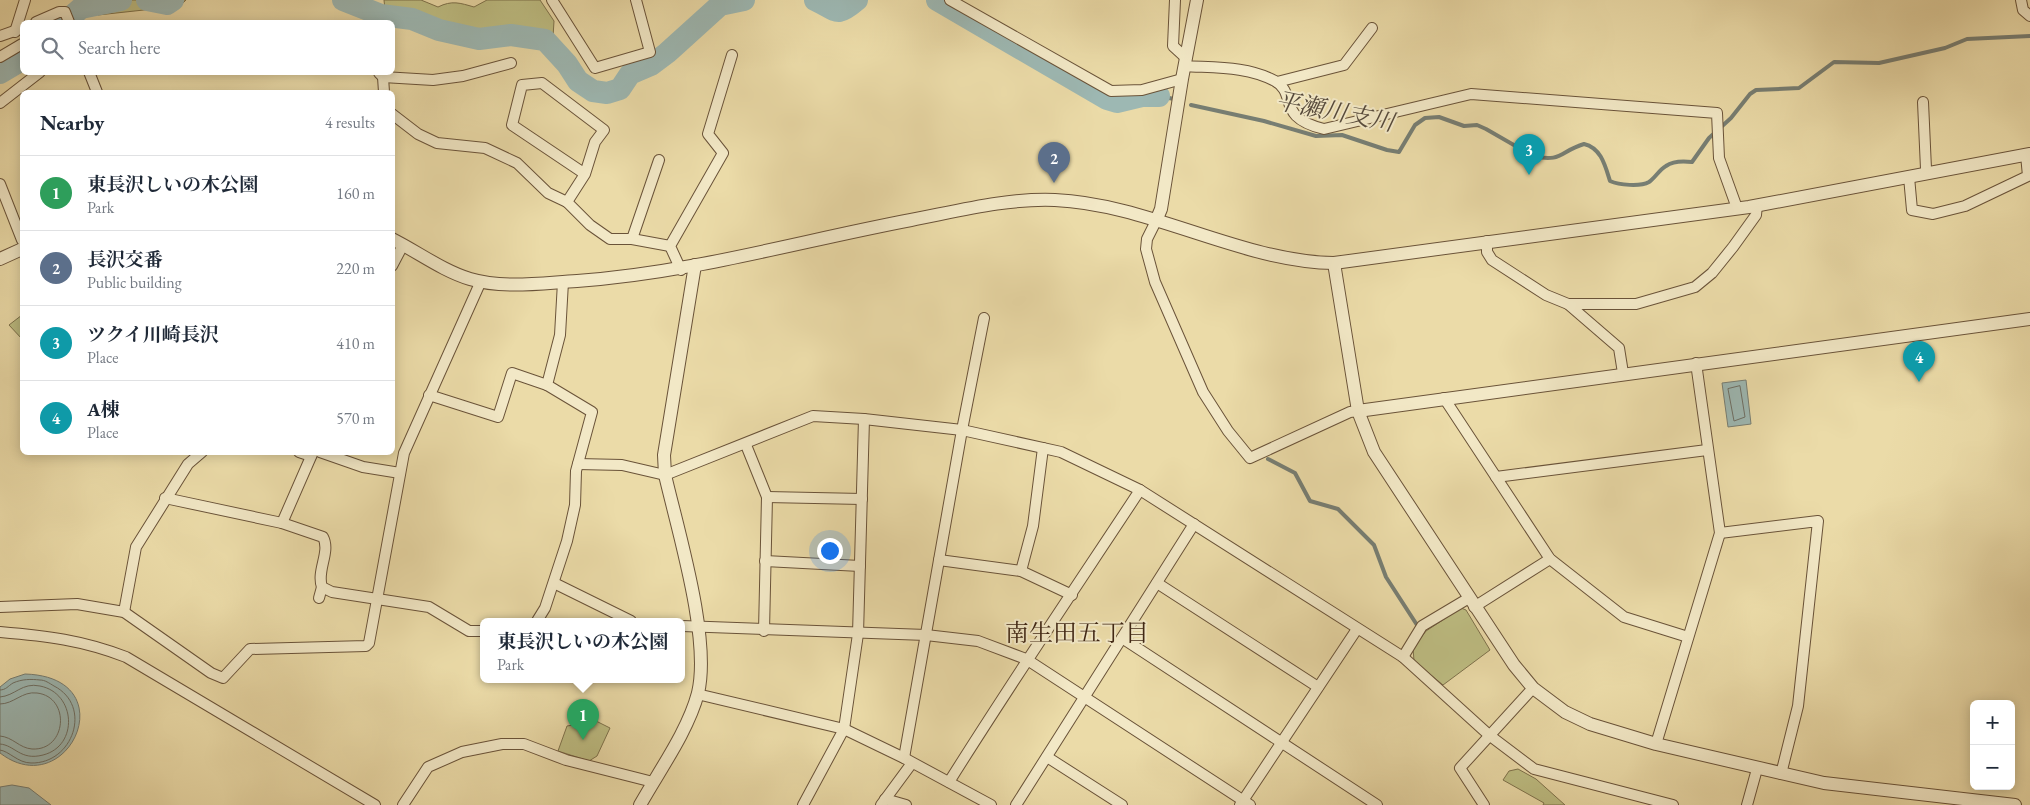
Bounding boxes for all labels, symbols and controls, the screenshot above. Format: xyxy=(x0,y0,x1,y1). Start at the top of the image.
search box xyxy=(20,20,395,75)
icon: search xyxy=(38,34,66,62)
text: Search here xyxy=(78,35,160,60)
water label: 平瀬川支川 xyxy=(1273,84,1400,138)
text: Nearby xyxy=(40,109,104,136)
text: 4 results xyxy=(325,112,375,133)
pin: 3 xyxy=(1513,134,1545,175)
pin: 2 xyxy=(1038,142,1070,183)
text: 東長沢しいの木公園 xyxy=(87,172,258,197)
text: 1 xyxy=(52,183,60,204)
text: 160 m xyxy=(336,183,375,204)
text: Park xyxy=(87,197,114,218)
text: 長沢交番 xyxy=(87,247,163,272)
text: 2 xyxy=(52,258,60,279)
text: 220 m xyxy=(336,258,375,279)
text: Public building xyxy=(87,272,182,293)
text: ツクイ川崎長沢 xyxy=(87,322,219,347)
text: 3 xyxy=(52,333,60,354)
text: 410 m xyxy=(336,333,375,354)
pin: 4 xyxy=(1903,341,1935,382)
text: Place xyxy=(87,347,119,368)
text: A棟 xyxy=(87,397,120,422)
text: 4 xyxy=(52,408,60,429)
text: 570 m xyxy=(336,408,375,429)
text: Place xyxy=(87,422,119,443)
your location xyxy=(817,538,843,564)
district label: 南生田五丁目 xyxy=(1005,617,1149,648)
popup xyxy=(480,618,685,683)
text: 東長沢しいの木公園 xyxy=(497,629,668,654)
text: Park xyxy=(497,654,524,675)
pin: 1 xyxy=(567,699,599,740)
map controls xyxy=(1970,700,2015,790)
button: + xyxy=(1970,700,2015,745)
button: − xyxy=(1970,745,2015,790)

